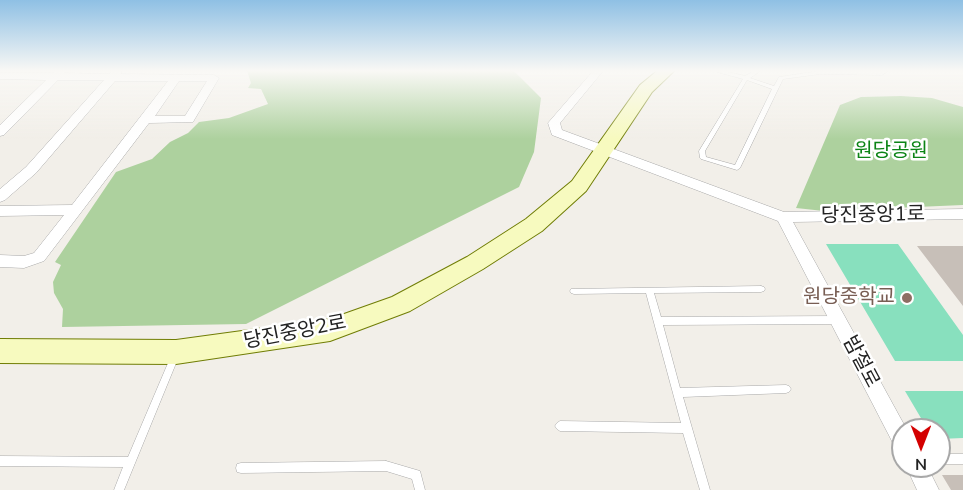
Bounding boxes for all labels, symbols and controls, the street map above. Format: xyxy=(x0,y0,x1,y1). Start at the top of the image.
park label: 원당공원 xyxy=(854,140,928,164)
street label: 당진중앙1로 xyxy=(821,203,925,229)
place label: 원당중학교 xyxy=(803,286,895,310)
marker: 원당중학교 xyxy=(900,291,914,305)
street label: 당진중앙2로 xyxy=(242,311,348,355)
street label: 밤절로 xyxy=(836,332,884,392)
north arrow xyxy=(891,418,951,478)
text: N xyxy=(915,453,927,475)

